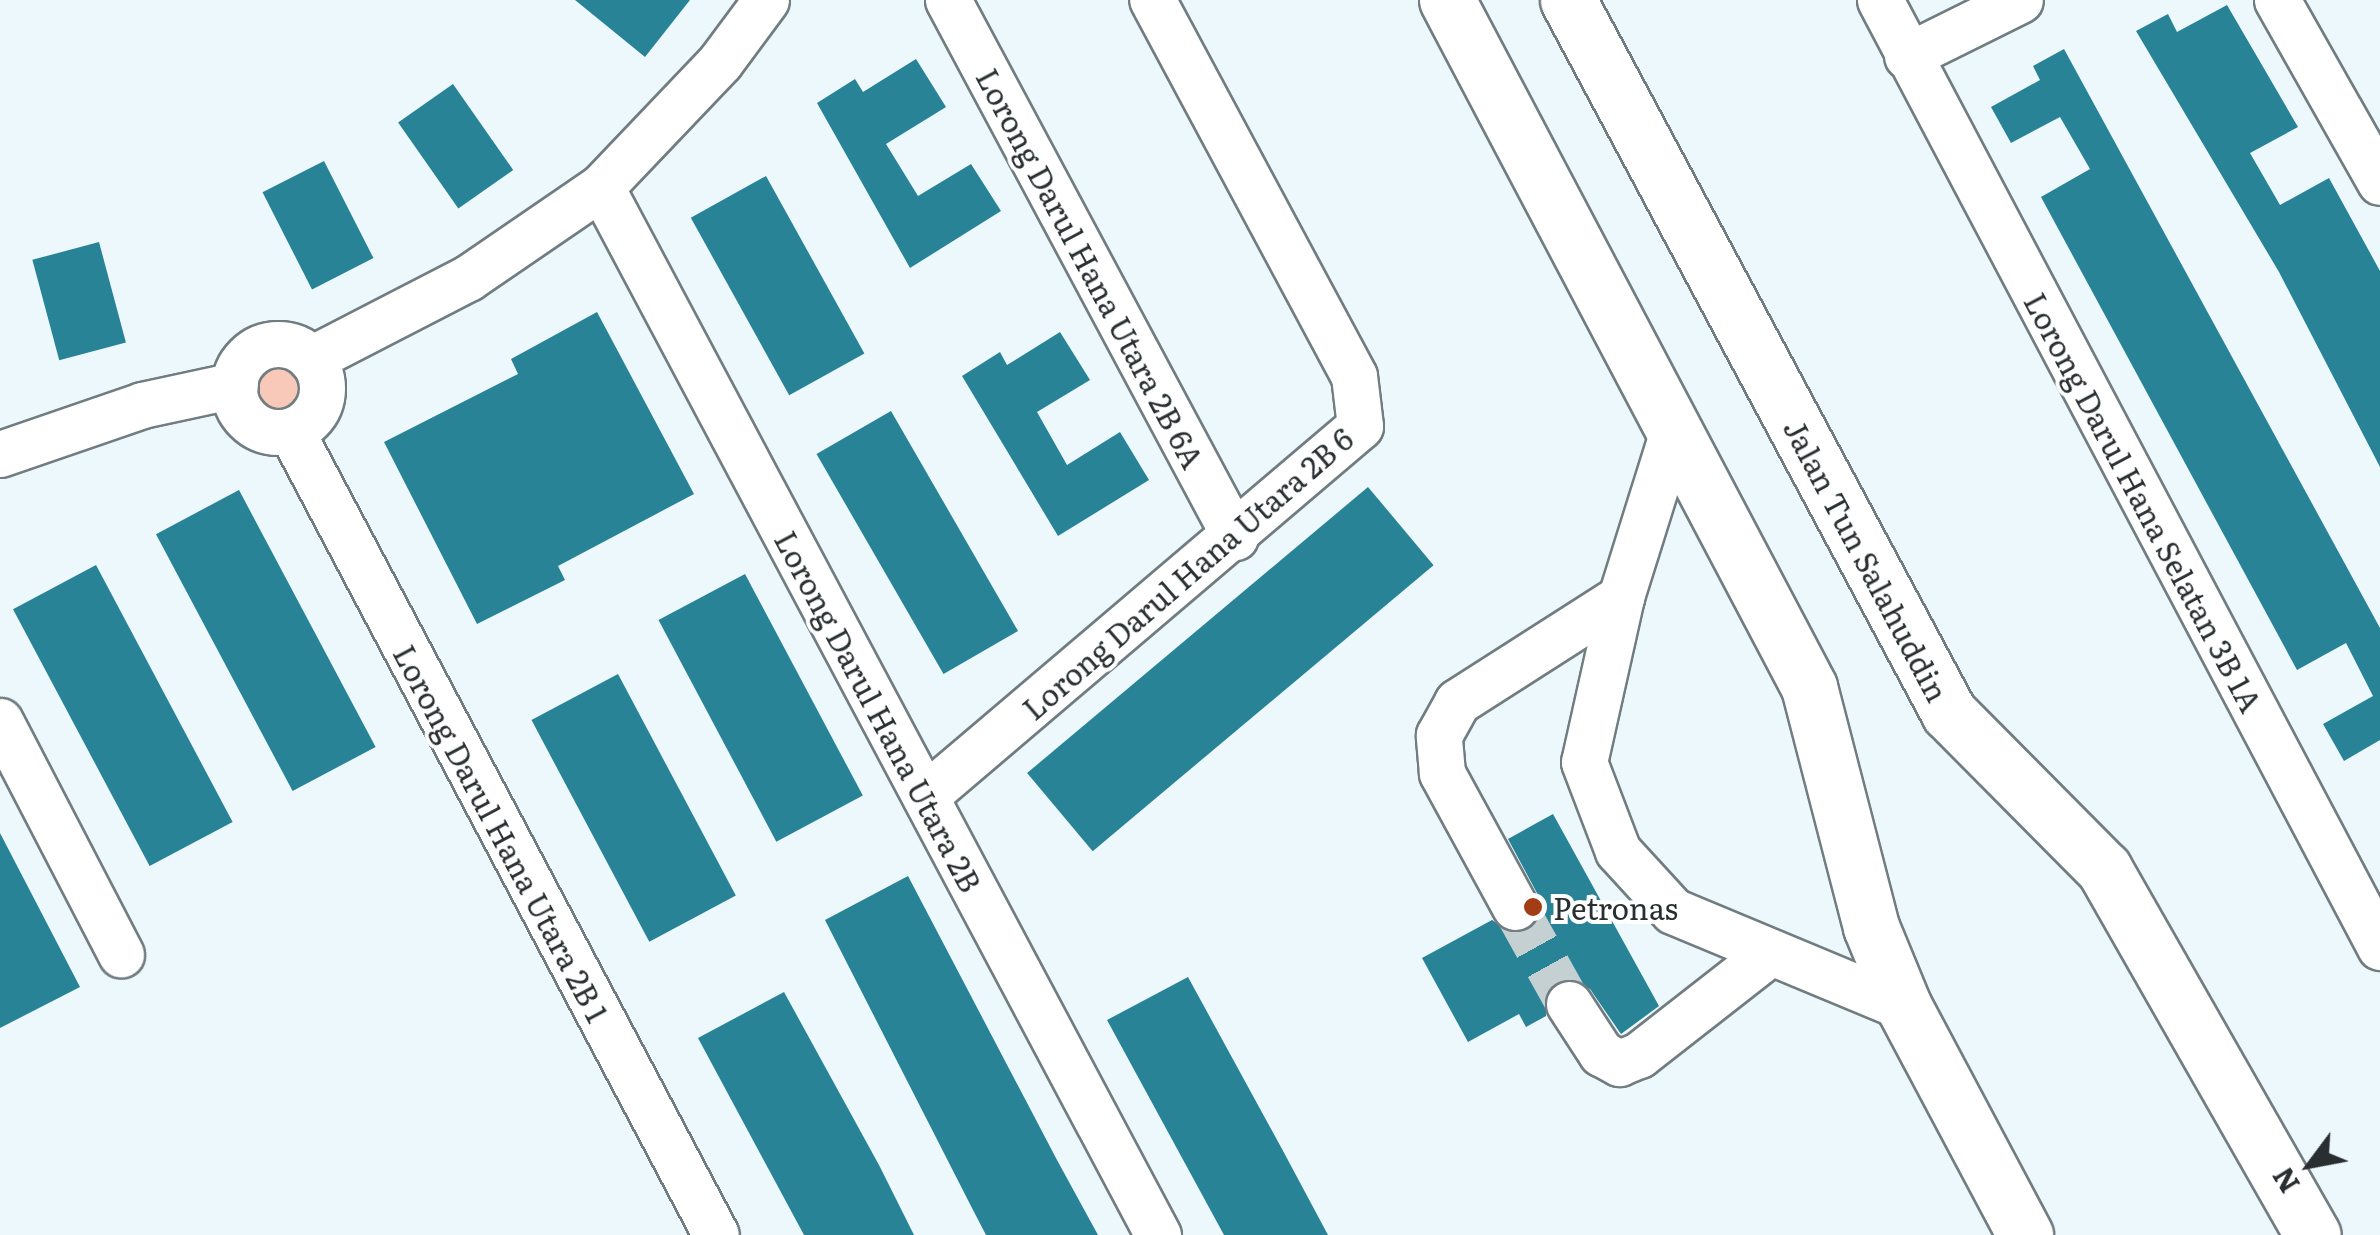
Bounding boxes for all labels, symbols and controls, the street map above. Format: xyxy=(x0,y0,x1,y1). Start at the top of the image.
street label: Lorong Darul Hana Utara 2B 6A xyxy=(970,62,1212,474)
street label: Lorong Darul Hana Selatan 3B 1A xyxy=(2018,286,2270,718)
street label: Jalan Tun Salahuddin xyxy=(1777,413,1957,707)
street label: Lorong Darul Hana Utara 2B 6 xyxy=(1015,420,1359,726)
street label: Lorong Darul Hana Utara 2B xyxy=(768,524,990,898)
street label: Lorong Darul Hana Utara 2B 1 xyxy=(387,638,617,1028)
place label: Petronas xyxy=(1553,889,1678,925)
marker: Petronas xyxy=(1522,896,1544,918)
north arrow xyxy=(2260,1115,2360,1215)
text: N xyxy=(2261,1160,2309,1202)

